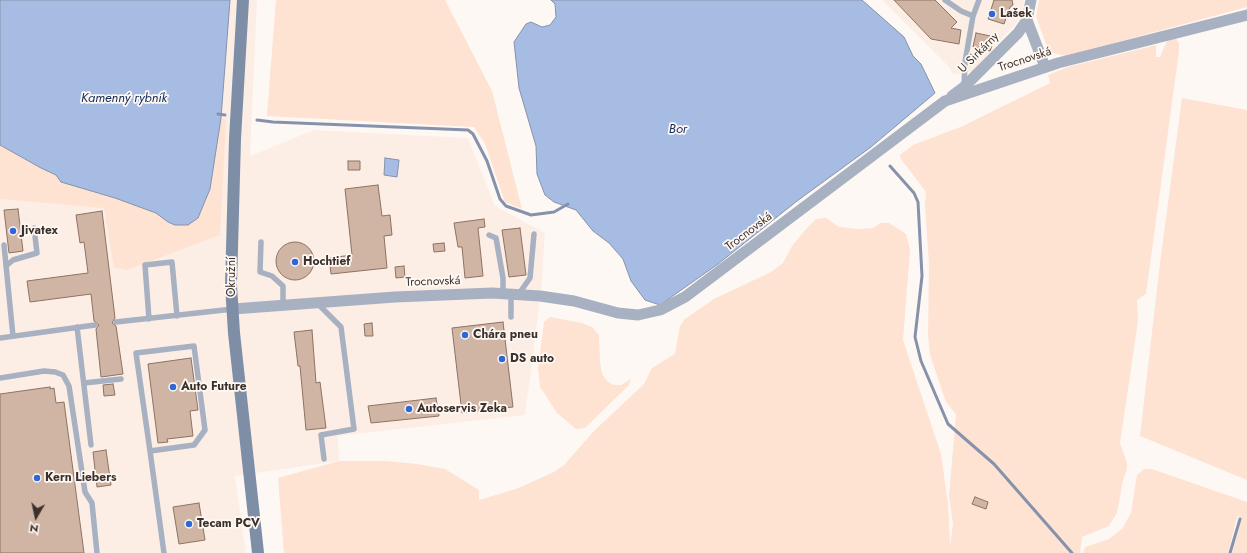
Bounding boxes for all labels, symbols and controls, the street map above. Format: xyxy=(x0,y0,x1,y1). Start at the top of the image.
place label: Lašek xyxy=(1000,7,1032,21)
marker: Lašek xyxy=(987,9,997,19)
street label: U Sirkárny xyxy=(956,30,1002,76)
street label: Trocnovská xyxy=(997,45,1053,75)
water label: Kamenný rybník xyxy=(81,91,167,107)
water label: Bor xyxy=(669,122,687,138)
street label: Trocnovská xyxy=(723,210,775,254)
place label: Jivatex xyxy=(21,224,58,238)
marker: Jivatex xyxy=(8,226,18,236)
place label: Hochtief xyxy=(303,255,350,269)
street label: Okružní xyxy=(225,257,239,297)
marker: Hochtief xyxy=(290,257,300,267)
street label: Trocnovská xyxy=(405,274,461,290)
place label: Chára pneu xyxy=(473,328,538,342)
marker: Chára pneu xyxy=(460,330,470,340)
place label: DS auto xyxy=(510,352,554,366)
marker: DS auto xyxy=(497,354,507,364)
place label: Auto Future xyxy=(181,380,247,394)
marker: Auto Future xyxy=(168,382,178,392)
place label: Autoservis Zeka xyxy=(417,402,507,416)
marker: Autoservis Zeka xyxy=(404,404,414,414)
place label: Kern Liebers xyxy=(45,471,117,485)
marker: Kern Liebers xyxy=(32,473,42,483)
north arrow xyxy=(16,497,56,537)
place label: Tecam PCV xyxy=(197,517,260,531)
marker: Tecam PCV xyxy=(184,519,194,529)
text: N xyxy=(29,520,40,537)

